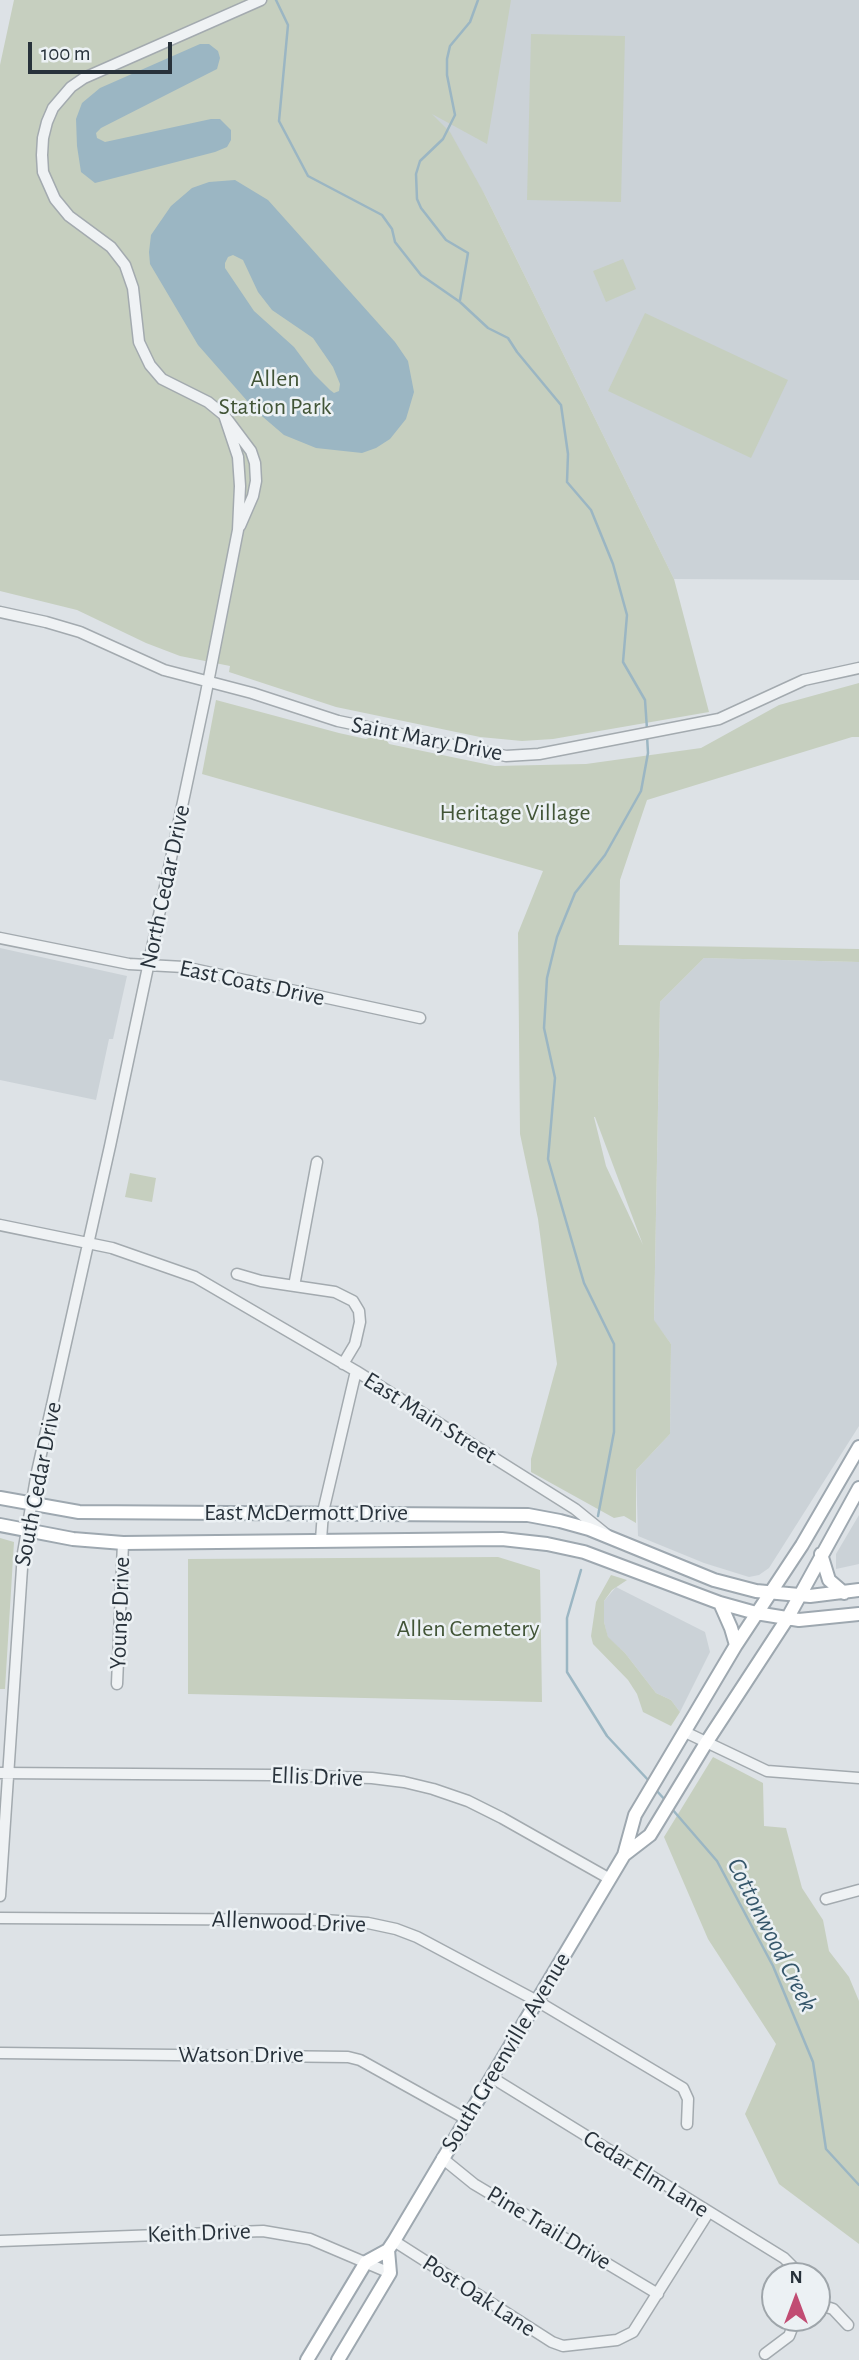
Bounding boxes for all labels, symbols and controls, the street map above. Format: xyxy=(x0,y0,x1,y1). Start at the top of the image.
scale bar xyxy=(32,28,175,72)
text: 100 m xyxy=(41,43,91,64)
park label: Allen Station Park xyxy=(219,365,331,421)
street label: Saint Mary Drive xyxy=(349,710,505,768)
park label: Heritage Village xyxy=(439,799,591,827)
street label: North Cedar Drive xyxy=(134,802,196,972)
street label: East Coats Drive xyxy=(177,954,327,1012)
street label: East Main Street xyxy=(358,1366,502,1470)
street label: South Cedar Drive xyxy=(8,1399,68,1569)
street label: East McDermott Drive xyxy=(204,1499,408,1527)
street label: Young Drive xyxy=(104,1556,136,1670)
park label: Allen Cemetery xyxy=(396,1615,540,1643)
street label: Ellis Drive xyxy=(271,1761,363,1793)
water label: Cottonwood Creek xyxy=(720,1853,824,2017)
street label: Allenwood Drive xyxy=(211,1905,367,1939)
street label: South Greenville Avenue xyxy=(435,1947,577,2157)
street label: Watson Drive xyxy=(178,2041,304,2069)
street label: Cedar Elm Lane xyxy=(578,2124,714,2224)
street label: Pine Trail Drive xyxy=(482,2180,616,2276)
street label: Keith Drive xyxy=(147,2217,251,2249)
street label: Post Oak Lane xyxy=(417,2249,541,2343)
north arrow xyxy=(761,2262,831,2332)
text: N xyxy=(789,2268,803,2287)

